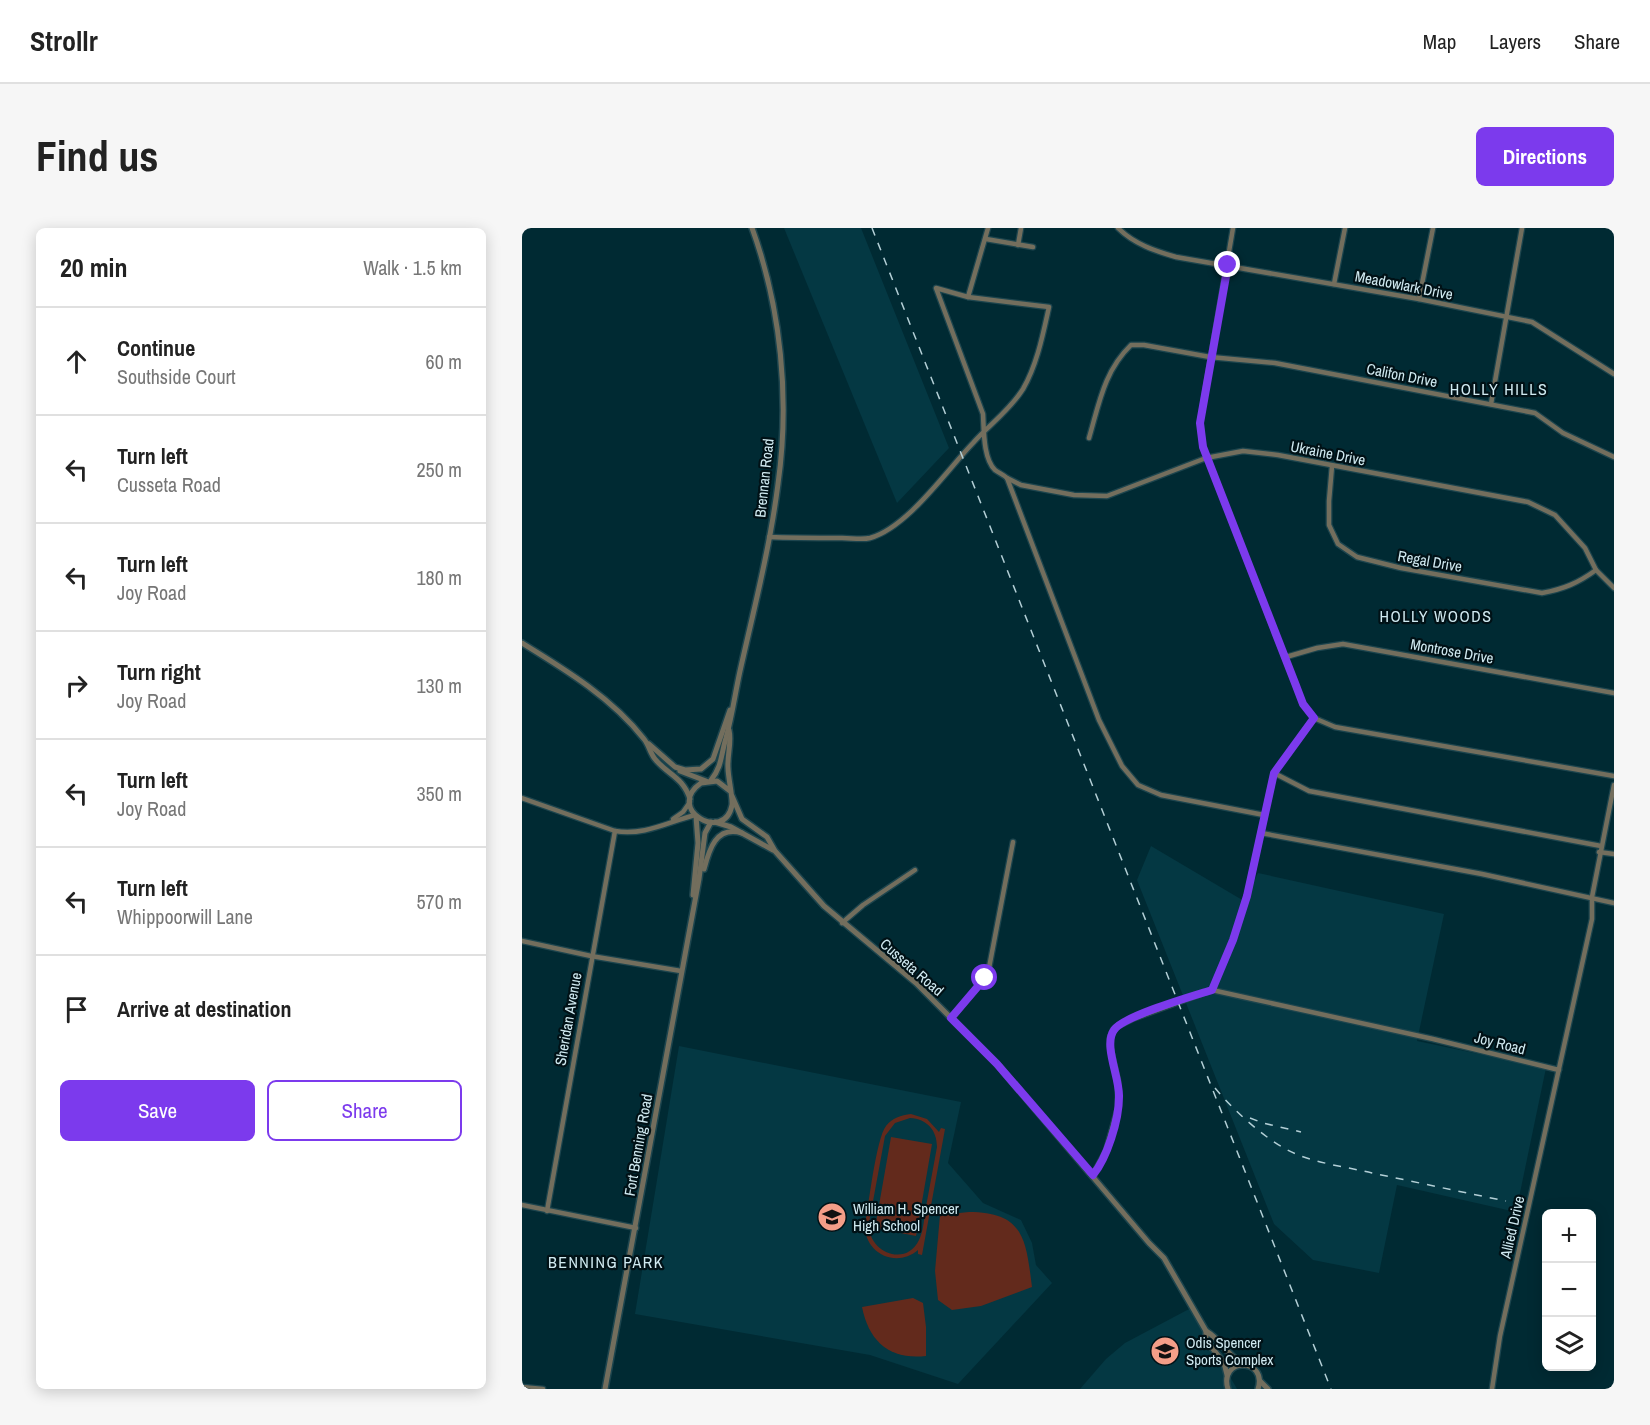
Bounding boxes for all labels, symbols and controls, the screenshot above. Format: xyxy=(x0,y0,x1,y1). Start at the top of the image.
text: Strollr xyxy=(30,22,98,60)
text: Map xyxy=(1423,27,1456,56)
text: Layers xyxy=(1489,27,1541,56)
text: Share xyxy=(1574,27,1620,56)
button: Directions xyxy=(1476,127,1614,186)
text: Find us xyxy=(36,128,158,184)
text: 20 min xyxy=(60,250,128,285)
route end xyxy=(1214,251,1240,277)
text: Walk · 1.5 km xyxy=(363,254,462,281)
street label: Meadowlark Drive xyxy=(1353,265,1455,305)
text: Continue xyxy=(117,333,195,363)
icon: ahead xyxy=(60,345,93,378)
text: 60 m xyxy=(426,348,462,375)
street label: Califon Drive xyxy=(1365,358,1439,392)
text: Southside Court xyxy=(117,363,236,390)
district label: HOLLY HILLS xyxy=(1450,378,1548,400)
street label: Ukraine Drive xyxy=(1289,435,1367,471)
street label: Brennan Road xyxy=(749,437,779,519)
text: Turn left xyxy=(117,441,188,471)
icon: left xyxy=(60,453,93,486)
text: 250 m xyxy=(416,456,462,483)
text: Cusseta Road xyxy=(117,471,221,498)
street label: Regal Drive xyxy=(1396,545,1464,577)
text: Turn left xyxy=(117,549,188,579)
icon: left xyxy=(60,561,93,594)
text: 180 m xyxy=(416,564,462,591)
text: Joy Road xyxy=(117,579,186,606)
district label: HOLLY WOODS xyxy=(1379,605,1493,627)
street label: Montrose Drive xyxy=(1409,633,1495,669)
text: Turn right xyxy=(117,657,201,687)
icon: right xyxy=(60,669,93,702)
text: 130 m xyxy=(416,672,462,699)
text: Joy Road xyxy=(117,687,186,714)
text: Turn left xyxy=(117,765,188,795)
icon: left xyxy=(60,777,93,810)
text: 350 m xyxy=(416,780,462,807)
text: Joy Road xyxy=(117,795,186,822)
text: Turn left xyxy=(117,873,188,903)
icon: left xyxy=(60,885,93,918)
text: 570 m xyxy=(416,888,462,915)
text: Whippoorwill Lane xyxy=(117,903,253,930)
street label: Cusseta Road xyxy=(876,934,948,1000)
route start xyxy=(971,964,997,990)
street label: Sheridan Avenue xyxy=(549,971,587,1067)
icon: arrive xyxy=(60,993,93,1026)
text: Arrive at destination xyxy=(117,994,291,1024)
street label: Joy Road xyxy=(1472,1027,1528,1059)
button: Save xyxy=(60,1080,255,1141)
button: Share xyxy=(267,1080,462,1141)
street label: Fort Benning Road xyxy=(619,1092,657,1198)
street label: Allied Drive xyxy=(1494,1194,1529,1261)
place label: William H. Spencer High School xyxy=(853,1198,959,1236)
school or university icon: William H. Spencer High School xyxy=(816,1201,848,1233)
map controls xyxy=(1542,1209,1596,1371)
button: + xyxy=(1542,1209,1596,1263)
district label: BENNING PARK xyxy=(548,1251,664,1273)
button: − xyxy=(1542,1263,1596,1317)
button: layers xyxy=(1542,1317,1596,1371)
place label: Odis Spencer Sports Complex xyxy=(1186,1332,1274,1370)
school or university icon: Odis Spencer Sports Complex xyxy=(1149,1335,1181,1367)

